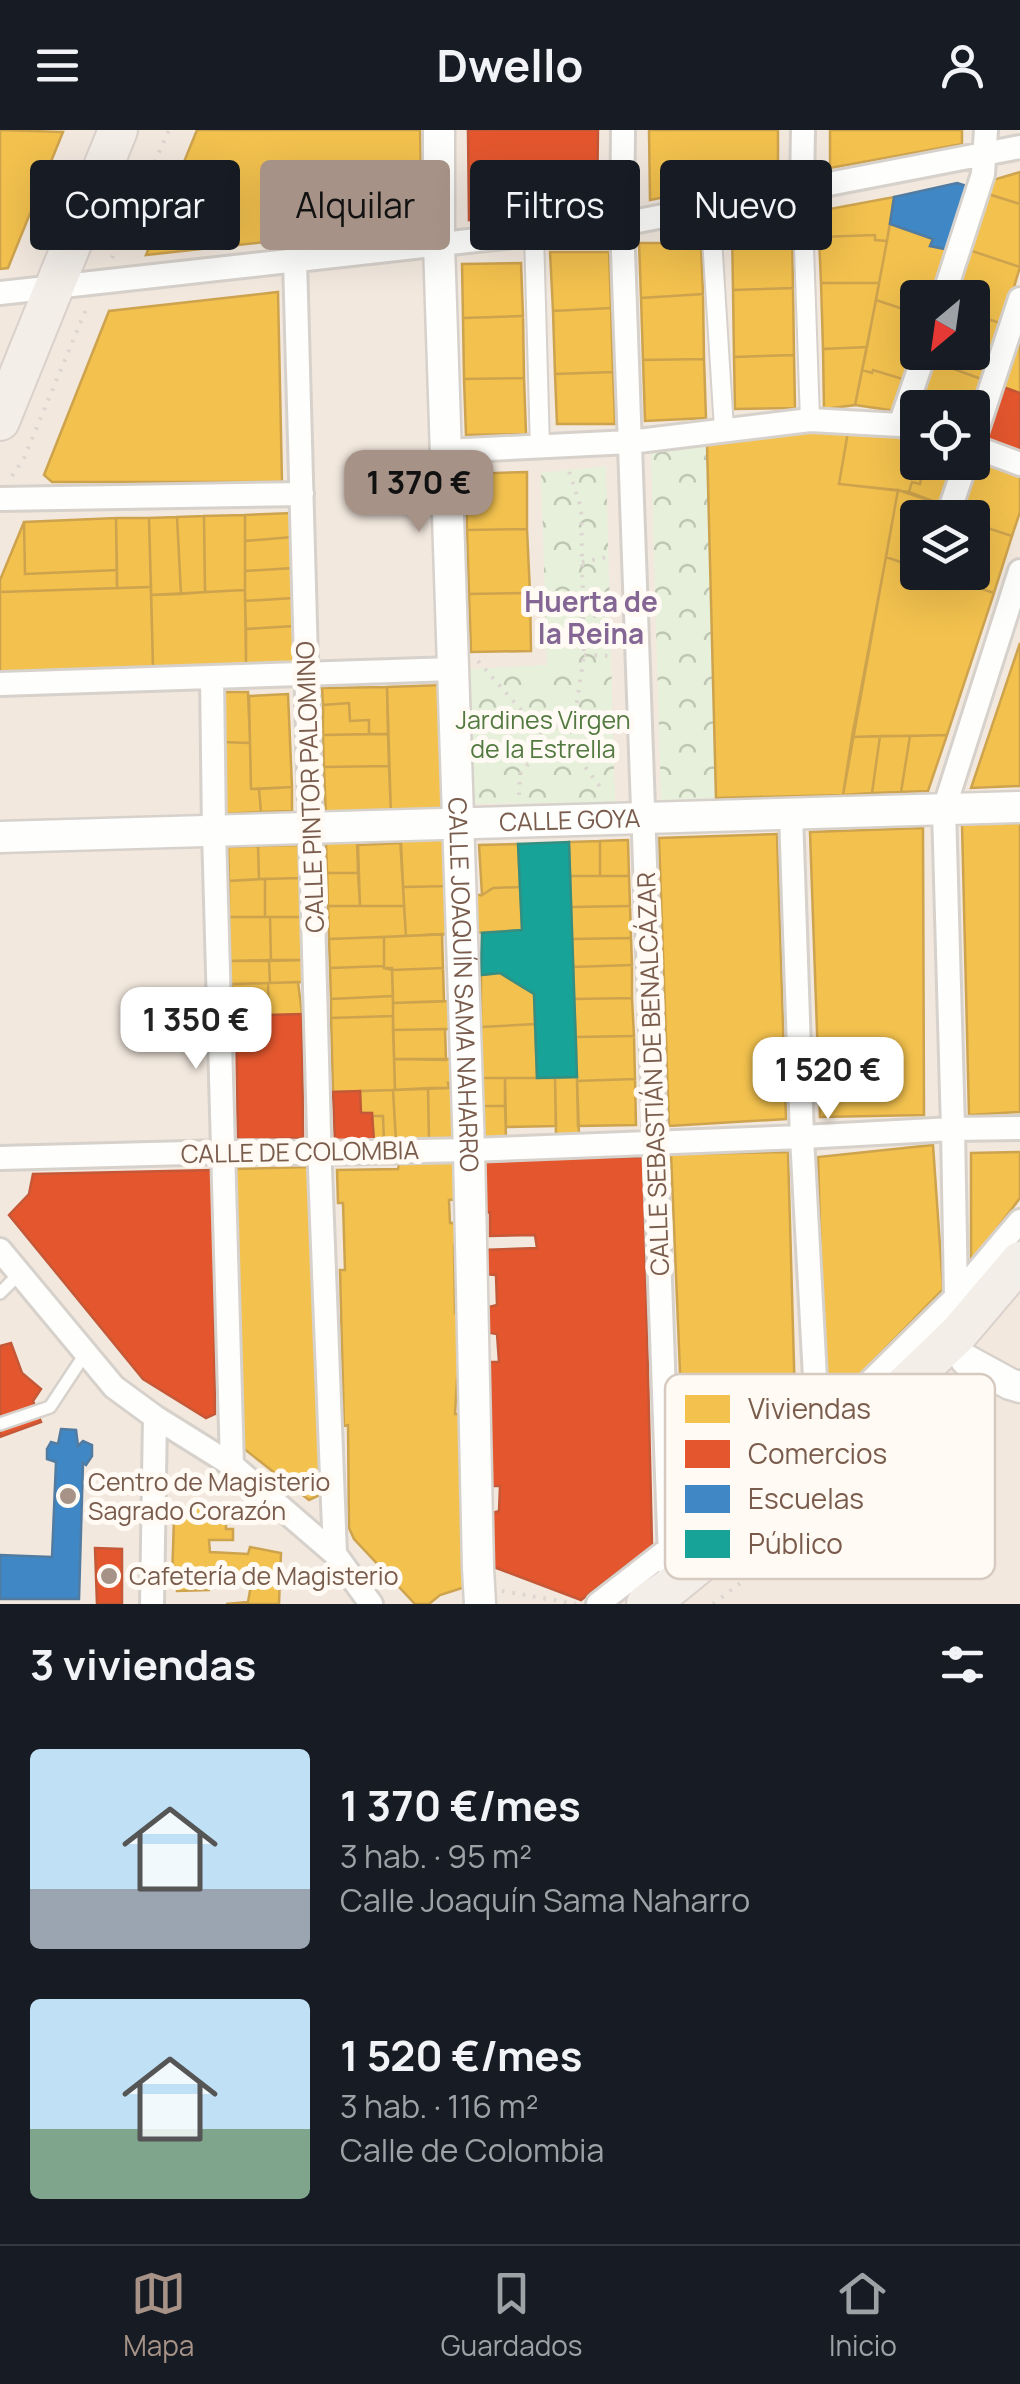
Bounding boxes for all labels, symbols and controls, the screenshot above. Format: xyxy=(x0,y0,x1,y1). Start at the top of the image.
text: Dwello xyxy=(437,34,583,96)
icon: menu xyxy=(30,38,85,93)
icon: person xyxy=(935,38,990,93)
chip: Comprar xyxy=(30,160,240,250)
chip: Alquilar xyxy=(260,160,450,250)
chip: Filtros xyxy=(470,160,640,250)
chip: Nuevo xyxy=(660,160,832,250)
north arrow xyxy=(900,280,990,370)
map controls xyxy=(900,280,990,590)
button: locate xyxy=(900,390,990,480)
pin: 1 370 € xyxy=(327,450,511,535)
text: 1 370 € xyxy=(366,460,472,504)
button: layers xyxy=(900,500,990,590)
district label: Huerta de la Reina xyxy=(524,582,658,652)
street label: CALLE PINTOR PALOMINO xyxy=(287,641,332,933)
park label: Jardines Virgen de la Estrella xyxy=(455,702,631,766)
street label: CALLE JOAQUÍN SAMA NAHARRO xyxy=(440,797,487,1172)
street label: CALLE GOYA xyxy=(499,800,641,839)
street label: CALLE SEBASTIÁN DE BENALCÁZAR xyxy=(628,872,677,1276)
pin: 1 350 € xyxy=(104,987,288,1072)
text: 1 350 € xyxy=(142,997,250,1041)
pin: 1 520 € xyxy=(736,1037,920,1122)
text: 1 520 € xyxy=(775,1047,881,1091)
street label: CALLE DE COLOMBIA xyxy=(181,1132,420,1171)
legend xyxy=(665,1374,995,1579)
text: Viviendas xyxy=(748,1389,871,1427)
text: Comercios xyxy=(748,1434,887,1472)
place label: Centro de Magisterio Sagrado Corazón xyxy=(88,1464,330,1528)
text: Escuelas xyxy=(748,1479,864,1517)
marker: Centro de Magisterio Sagrado Corazón xyxy=(57,1485,79,1507)
text: Público xyxy=(748,1524,843,1562)
place label: Cafetería de Magisterio xyxy=(129,1558,398,1593)
marker: Cafetería de Magisterio xyxy=(98,1565,120,1587)
text: 3 viviendas xyxy=(30,1635,256,1693)
icon: filters xyxy=(935,1637,990,1692)
text: 1 370 €/mes xyxy=(340,1776,581,1834)
icon: home xyxy=(110,1789,230,1909)
text: 3 hab. · 95 m² xyxy=(340,1834,532,1878)
text: Calle Joaquín Sama Naharro xyxy=(340,1878,750,1922)
text: 1 520 €/mes xyxy=(340,2026,582,2084)
icon: home xyxy=(110,2039,230,2159)
text: 3 hab. · 116 m² xyxy=(340,2084,539,2128)
text: Calle de Colombia xyxy=(340,2128,604,2172)
tab: Mapa xyxy=(123,2266,194,2364)
tab: Guardados xyxy=(441,2266,582,2364)
tab: Inicio xyxy=(829,2266,897,2364)

